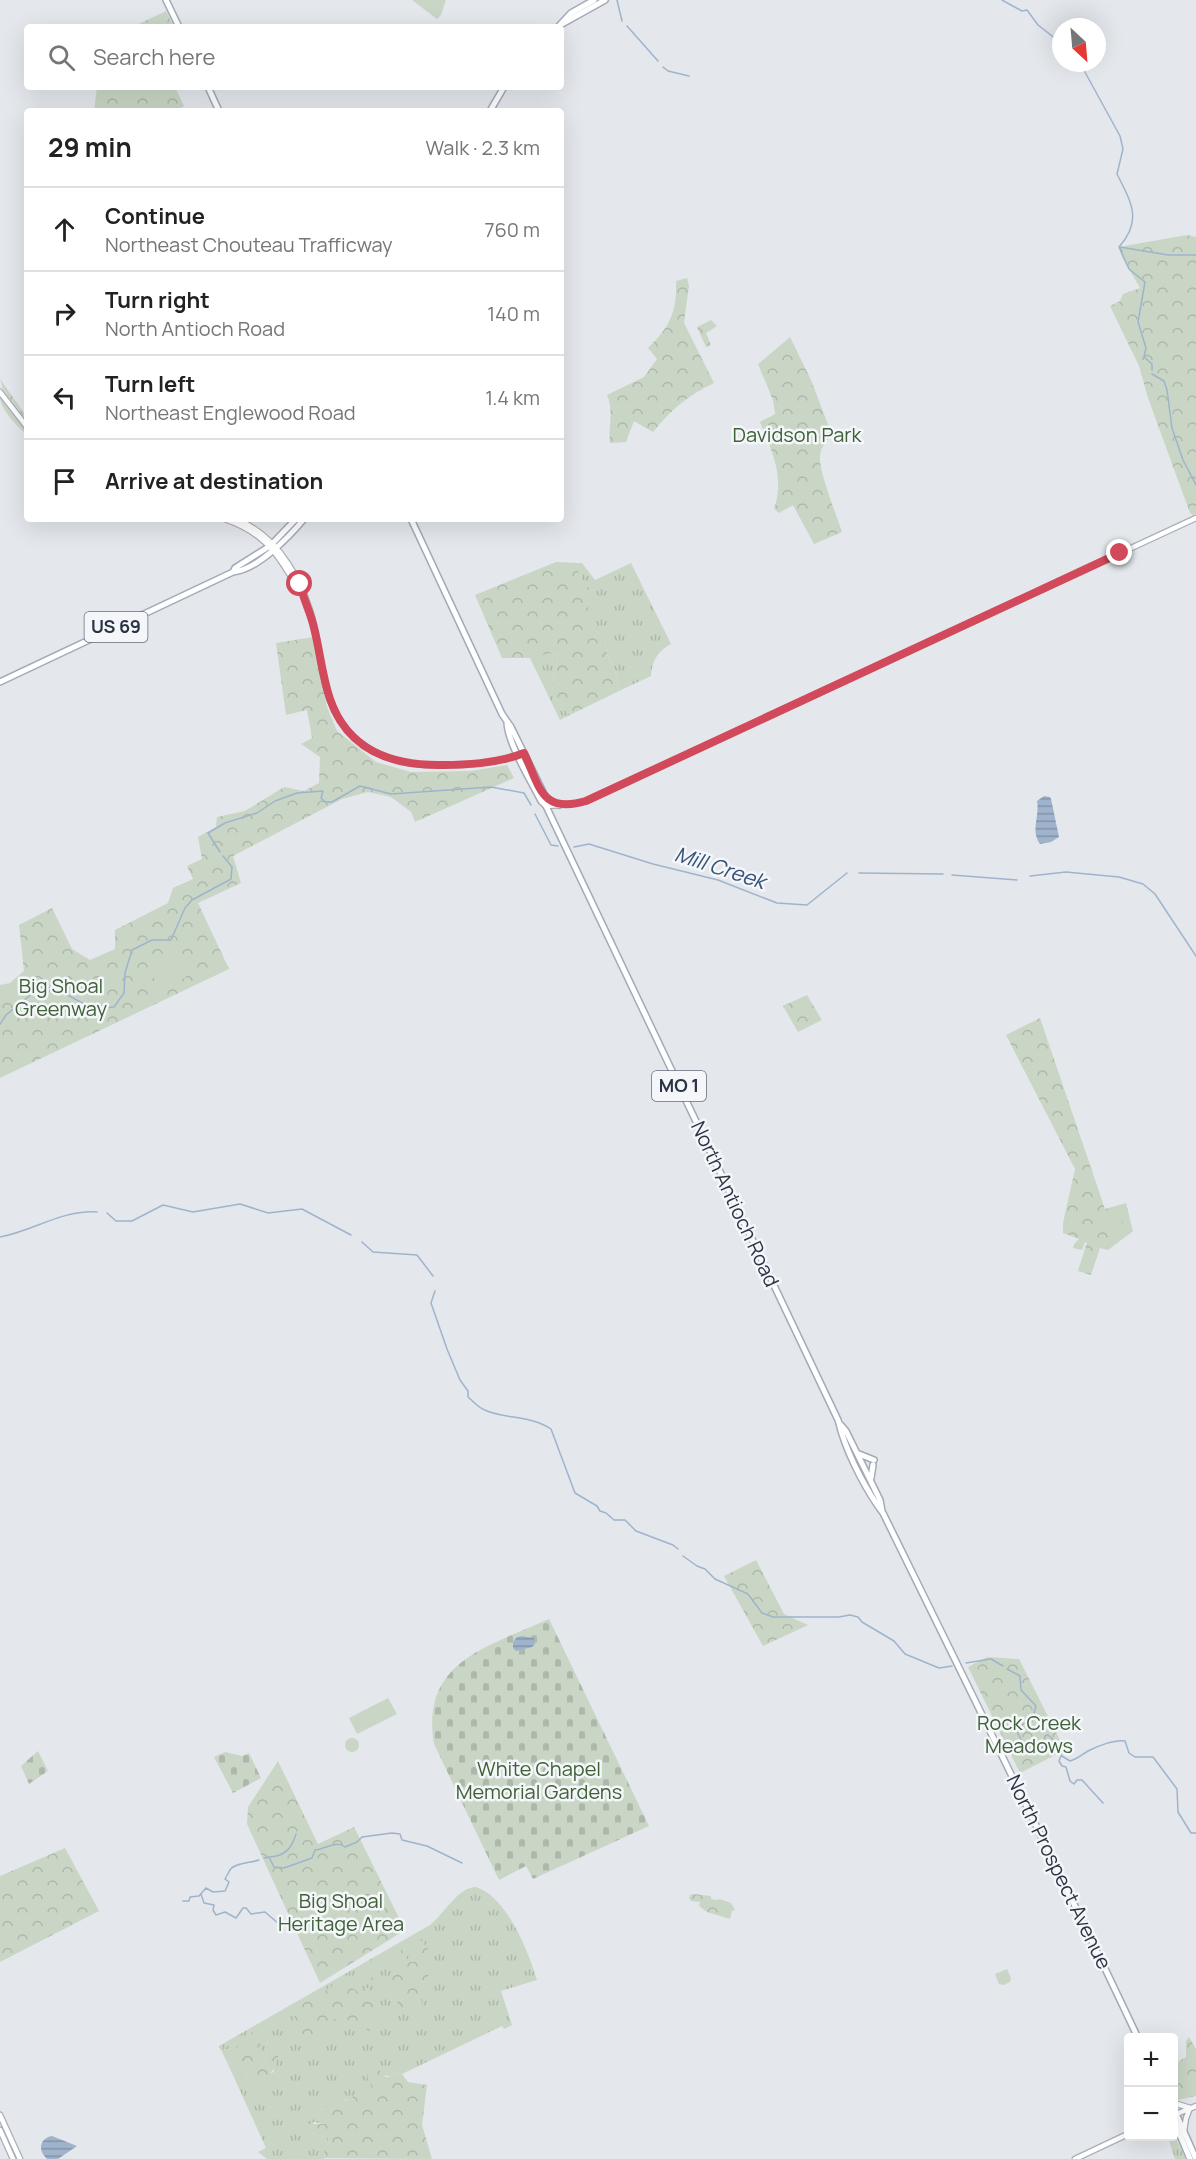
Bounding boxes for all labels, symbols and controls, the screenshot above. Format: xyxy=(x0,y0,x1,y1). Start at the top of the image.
north arrow xyxy=(1052,18,1106,72)
search box xyxy=(24,24,564,90)
icon: search xyxy=(45,41,78,74)
text: Search here xyxy=(93,42,215,72)
text: 29 min xyxy=(48,129,132,165)
text: Walk · 2.3 km xyxy=(426,134,540,161)
text: Continue xyxy=(105,201,205,231)
icon: ahead xyxy=(48,213,81,246)
text: 760 m xyxy=(484,216,540,243)
text: Northeast Chouteau Trafficway xyxy=(105,231,393,258)
text: Turn right xyxy=(105,285,210,315)
icon: right xyxy=(48,297,81,330)
text: 140 m xyxy=(487,300,540,327)
text: North Antioch Road xyxy=(105,315,285,342)
text: Turn left xyxy=(105,369,195,399)
icon: left xyxy=(48,381,81,414)
text: 1.4 km xyxy=(485,384,540,411)
text: Northeast Englewood Road xyxy=(105,399,356,426)
park label: Davidson Park xyxy=(733,421,863,448)
icon: arrive xyxy=(48,465,81,498)
text: Arrive at destination xyxy=(105,466,323,496)
route end xyxy=(1106,539,1132,565)
route start xyxy=(286,570,312,596)
road number: US 69 xyxy=(84,612,148,642)
water label: Mill Creek xyxy=(671,839,772,896)
park label: Big Shoal Greenway xyxy=(15,972,107,1022)
road number: MO 1 xyxy=(652,1071,706,1101)
street label: North Antioch Road xyxy=(685,1117,786,1291)
park label: Rock Creek Meadows xyxy=(977,1709,1082,1759)
park label: White Chapel Memorial Gardens xyxy=(456,1755,622,1805)
street label: North Prospect Avenue xyxy=(1001,1770,1118,1973)
park label: Big Shoal Heritage Area xyxy=(278,1887,404,1937)
map controls xyxy=(1124,2033,1178,2141)
button: + xyxy=(1124,2033,1178,2087)
button: − xyxy=(1124,2087,1178,2141)

